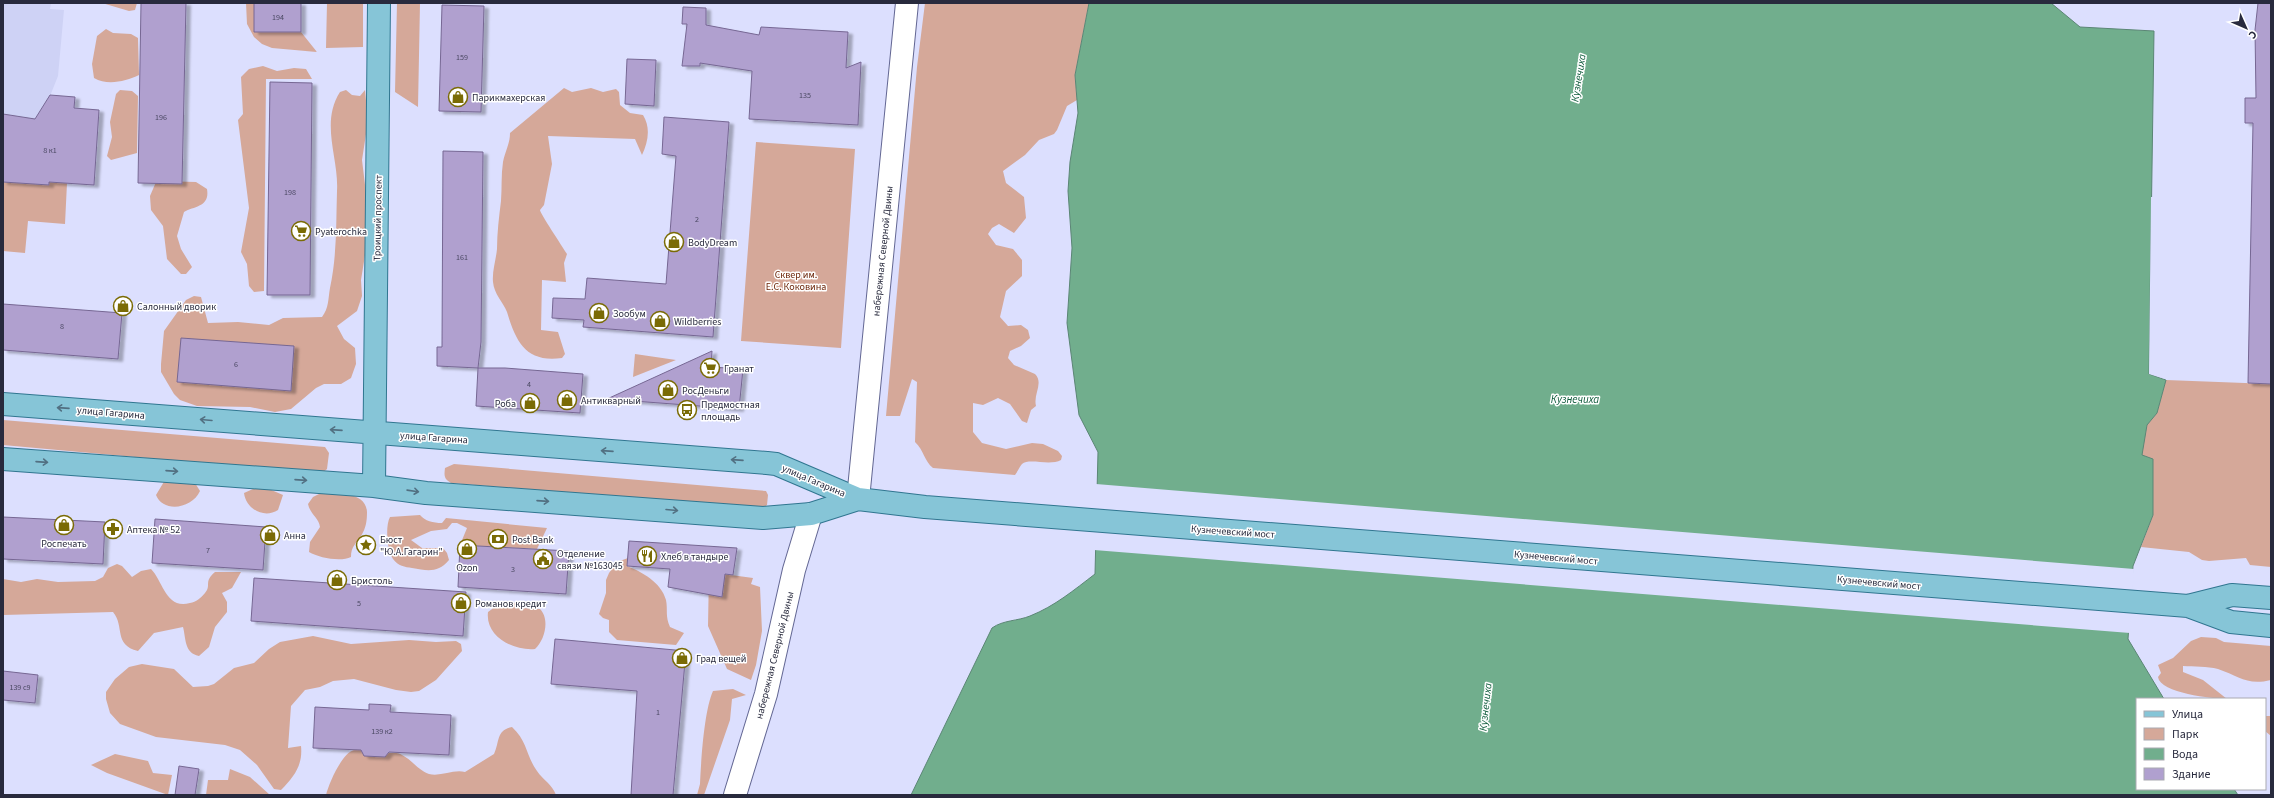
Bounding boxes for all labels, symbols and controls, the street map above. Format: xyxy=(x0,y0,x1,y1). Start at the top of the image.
north arrow xyxy=(2226,8,2266,48)
house number: 194 xyxy=(272,12,284,23)
text: С xyxy=(2245,27,2260,43)
house number: 159 xyxy=(456,52,468,63)
water label: Кузнечиха xyxy=(1567,53,1590,103)
shop icon: Парикмахерская xyxy=(447,86,469,108)
house number: 135 xyxy=(799,90,811,101)
place label: Парикмахерская xyxy=(472,91,545,105)
house number: 196 xyxy=(155,112,167,123)
house number: 8 к1 xyxy=(43,145,57,156)
street label: Троицкий проспект xyxy=(370,174,386,261)
street label: набережная Северной Двины xyxy=(869,185,897,317)
house number: 198 xyxy=(284,187,296,198)
house number: 2 xyxy=(695,214,699,225)
supermarket icon: Pyaterochka xyxy=(290,220,312,242)
place label: Pyaterochka xyxy=(315,225,367,239)
shop icon: BodyDream xyxy=(663,231,685,253)
place label: BodyDream xyxy=(688,236,737,250)
house number: 161 xyxy=(456,252,468,263)
park label: Сквер им. Е.С. Коковина xyxy=(766,268,826,294)
shop icon: Салонный дворик xyxy=(112,295,134,317)
place label: Салонный дворик xyxy=(137,300,216,314)
shop icon: Зообум xyxy=(588,302,610,324)
place label: Зообум xyxy=(613,307,646,321)
shop icon: Wildberries xyxy=(649,310,671,332)
place label: Wildberries xyxy=(674,315,721,329)
house number: 8 xyxy=(60,321,64,332)
supermarket icon: Гранат xyxy=(699,357,721,379)
house number: 6 xyxy=(234,359,238,370)
place label: Гранат xyxy=(724,362,754,376)
house number: 4 xyxy=(527,379,531,390)
shop icon: РосДеньги xyxy=(657,379,679,401)
place label: РосДеньги xyxy=(682,384,729,398)
shop icon: Антикварный xyxy=(556,389,578,411)
shop icon: Роба xyxy=(519,392,541,414)
water label: Кузнечиха xyxy=(1551,392,1599,407)
place label: Антикварный xyxy=(581,394,641,408)
place label: Роба xyxy=(495,397,516,411)
place label: Предмостная площадь xyxy=(701,398,760,424)
bus stop icon: Предмостная площадь xyxy=(676,399,698,421)
street label: улица Гагарина xyxy=(76,403,145,423)
one-way arrow xyxy=(57,405,70,412)
one-way arrow xyxy=(200,416,213,424)
one-way arrow xyxy=(330,427,343,434)
street label: улица Гагарина xyxy=(400,429,468,447)
one-way arrow xyxy=(601,447,614,454)
one-way arrow xyxy=(731,457,744,464)
one-way arrow xyxy=(35,458,48,465)
street label: улица Гагарина xyxy=(780,461,848,501)
one-way arrow xyxy=(165,467,178,474)
one-way arrow xyxy=(294,477,307,484)
one-way arrow xyxy=(406,487,419,495)
one-way arrow xyxy=(536,497,549,504)
one-way arrow xyxy=(665,507,678,514)
shop icon: Роспечать xyxy=(53,514,75,536)
pharmacy icon: Аптека № 52 xyxy=(102,518,124,540)
street label: Кузнечевский мост xyxy=(1191,522,1276,542)
place label: Аптека № 52 xyxy=(127,523,180,537)
shop icon: Анна xyxy=(259,524,281,546)
bank icon: Post Bank xyxy=(487,528,509,550)
place label: Анна xyxy=(284,529,306,543)
place label: Бюст "Ю.А.Гагарин" xyxy=(380,533,443,559)
place label: Post Bank xyxy=(512,533,554,547)
place icon: Бюст "Ю.А.Гагарин" xyxy=(355,534,377,556)
place label: Роспечать xyxy=(41,537,87,551)
shop icon: Ozon xyxy=(456,538,478,560)
house number: 7 xyxy=(206,545,210,556)
restaurant icon: Хлеб в тандыре xyxy=(636,545,658,567)
place label: Отделение связи №163045 xyxy=(557,547,623,573)
street label: Кузнечевский мост xyxy=(1513,547,1599,569)
public building icon: Отделение связи №163045 xyxy=(532,548,554,570)
place label: Хлеб в тандыре xyxy=(661,550,729,564)
place label: Ozon xyxy=(456,561,478,575)
house number: 3 xyxy=(511,564,515,575)
shop icon: Бристоль xyxy=(326,569,348,591)
street label: Кузнечевский мост xyxy=(1836,572,1922,594)
place label: Бристоль xyxy=(351,574,393,588)
street label: набережная Северной Двины xyxy=(752,590,798,720)
shop icon: Романов кредит xyxy=(450,592,472,614)
place label: Романов кредит xyxy=(475,597,547,611)
house number: 5 xyxy=(357,598,361,609)
shop icon: Град вещей xyxy=(671,647,693,669)
place label: Град вещей xyxy=(696,652,746,666)
house number: 139 с9 xyxy=(9,682,31,693)
water label: Кузнечиха xyxy=(1476,682,1495,732)
legend xyxy=(2136,698,2266,790)
text: Улица xyxy=(2172,706,2203,723)
house number: 1 xyxy=(656,707,660,718)
house number: 139 к2 xyxy=(371,726,393,737)
text: Парк xyxy=(2172,726,2198,743)
text: Вода xyxy=(2172,746,2198,763)
text: Здание xyxy=(2172,766,2211,783)

